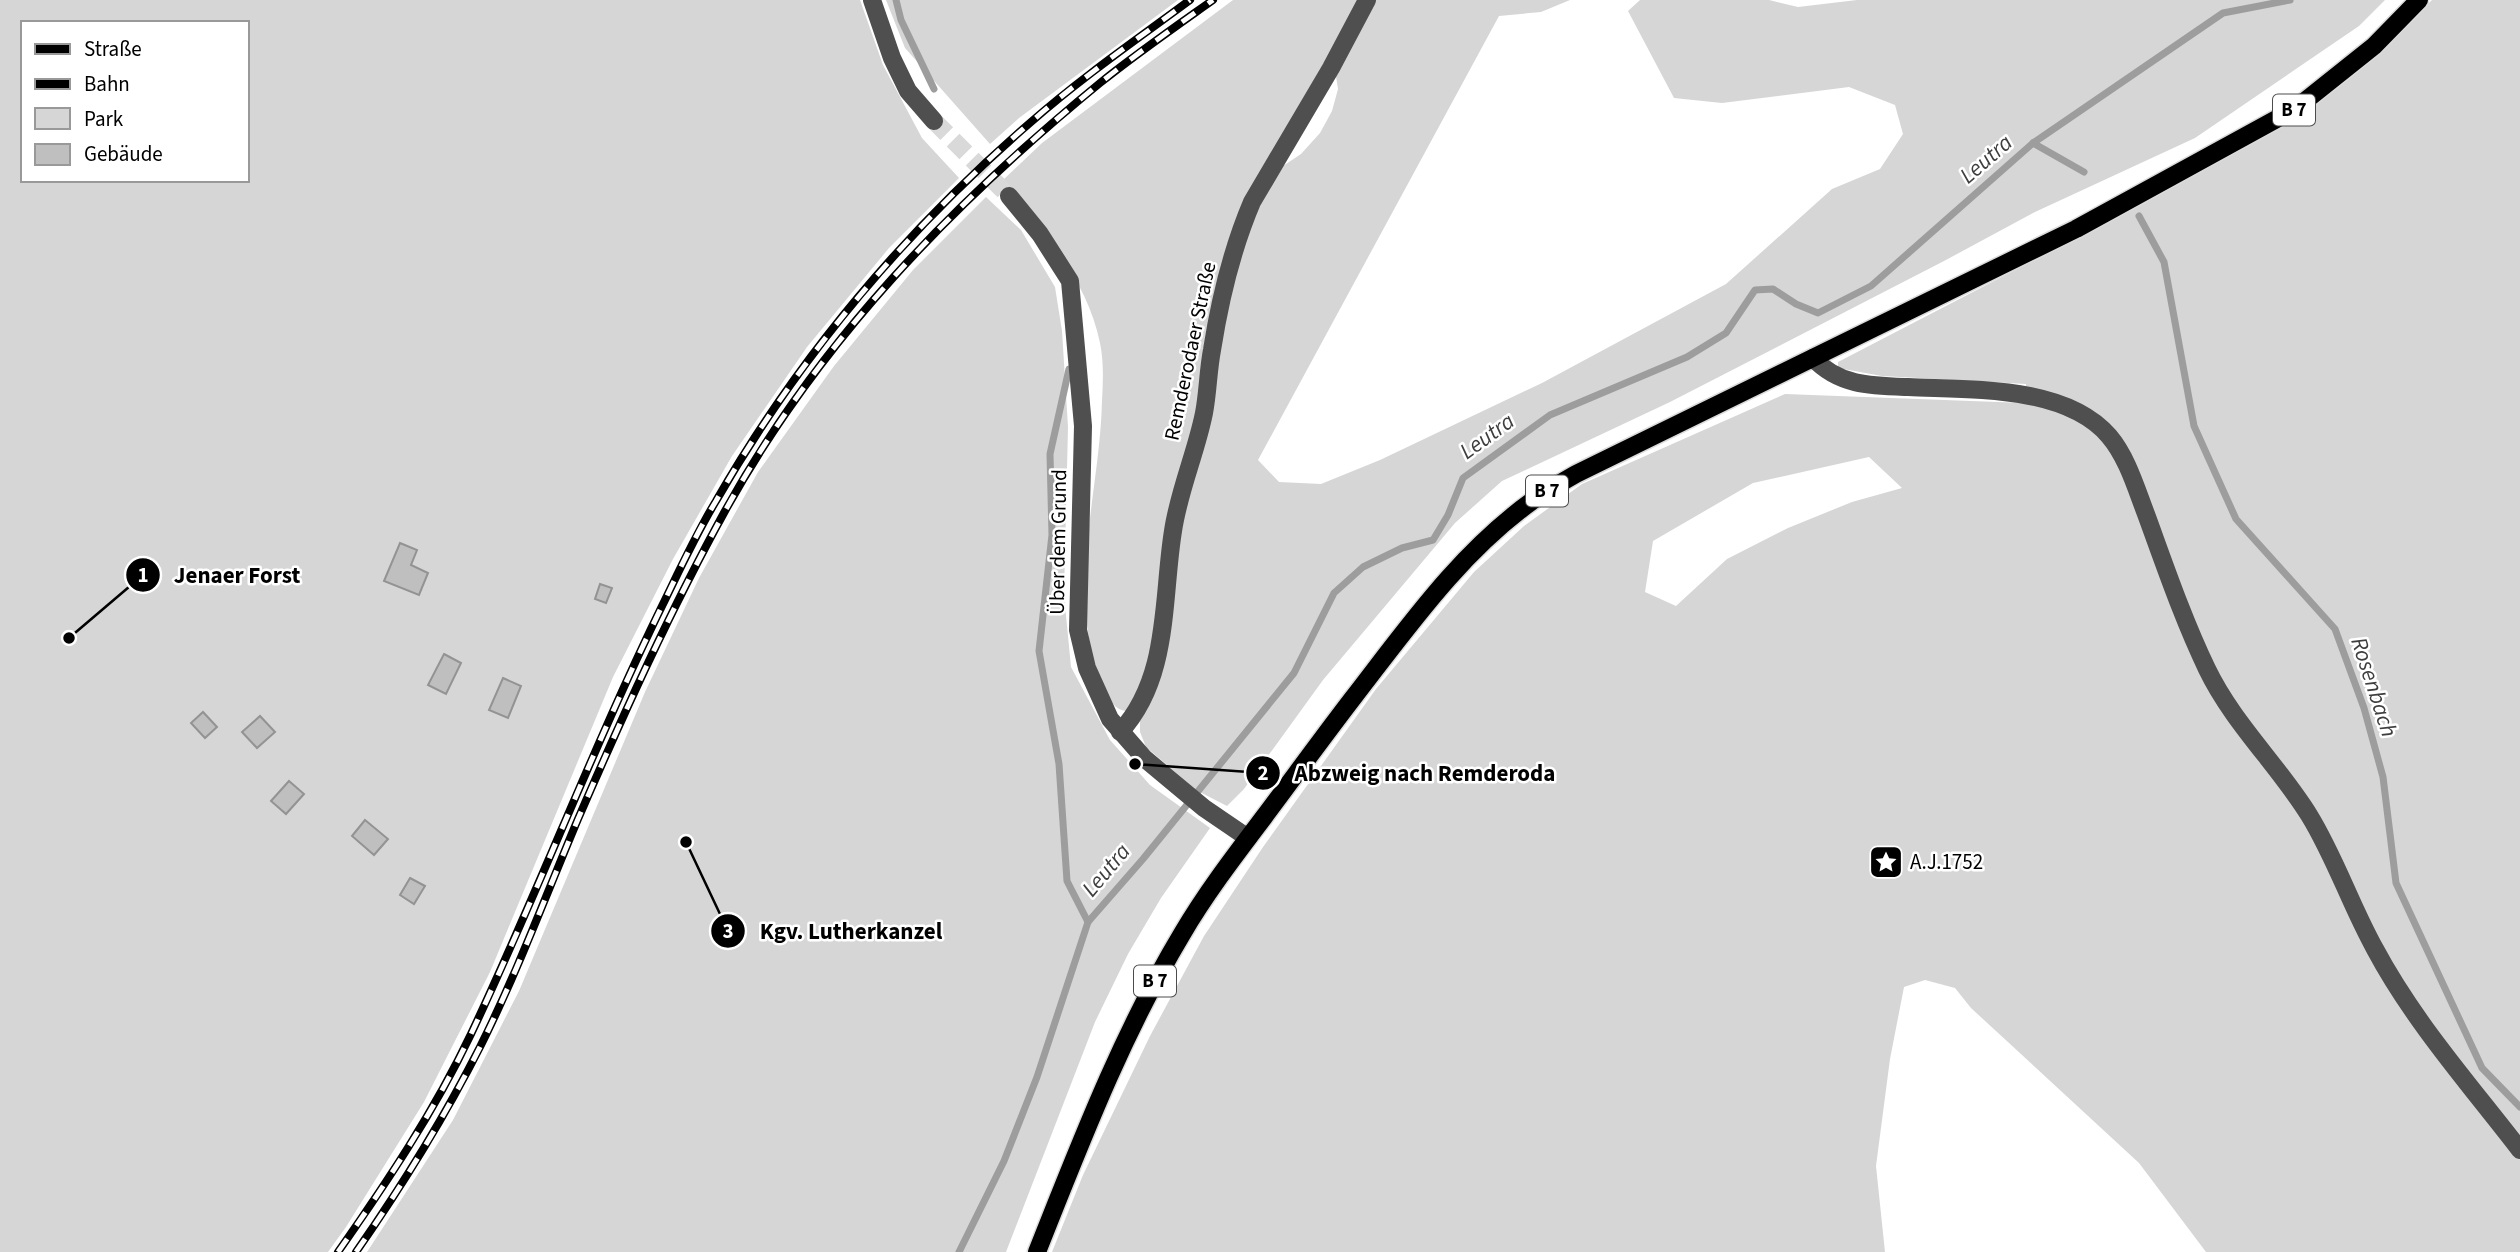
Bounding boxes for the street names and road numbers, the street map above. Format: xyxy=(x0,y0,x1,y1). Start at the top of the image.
road number: B 7 xyxy=(2273,94,2315,125)
street label: Remderodaer Straße xyxy=(1156,259,1224,443)
street label: Über dem Grund xyxy=(1042,469,1074,615)
road number: B 7 xyxy=(1526,476,1568,506)
road number: B 7 xyxy=(1134,965,1176,996)

